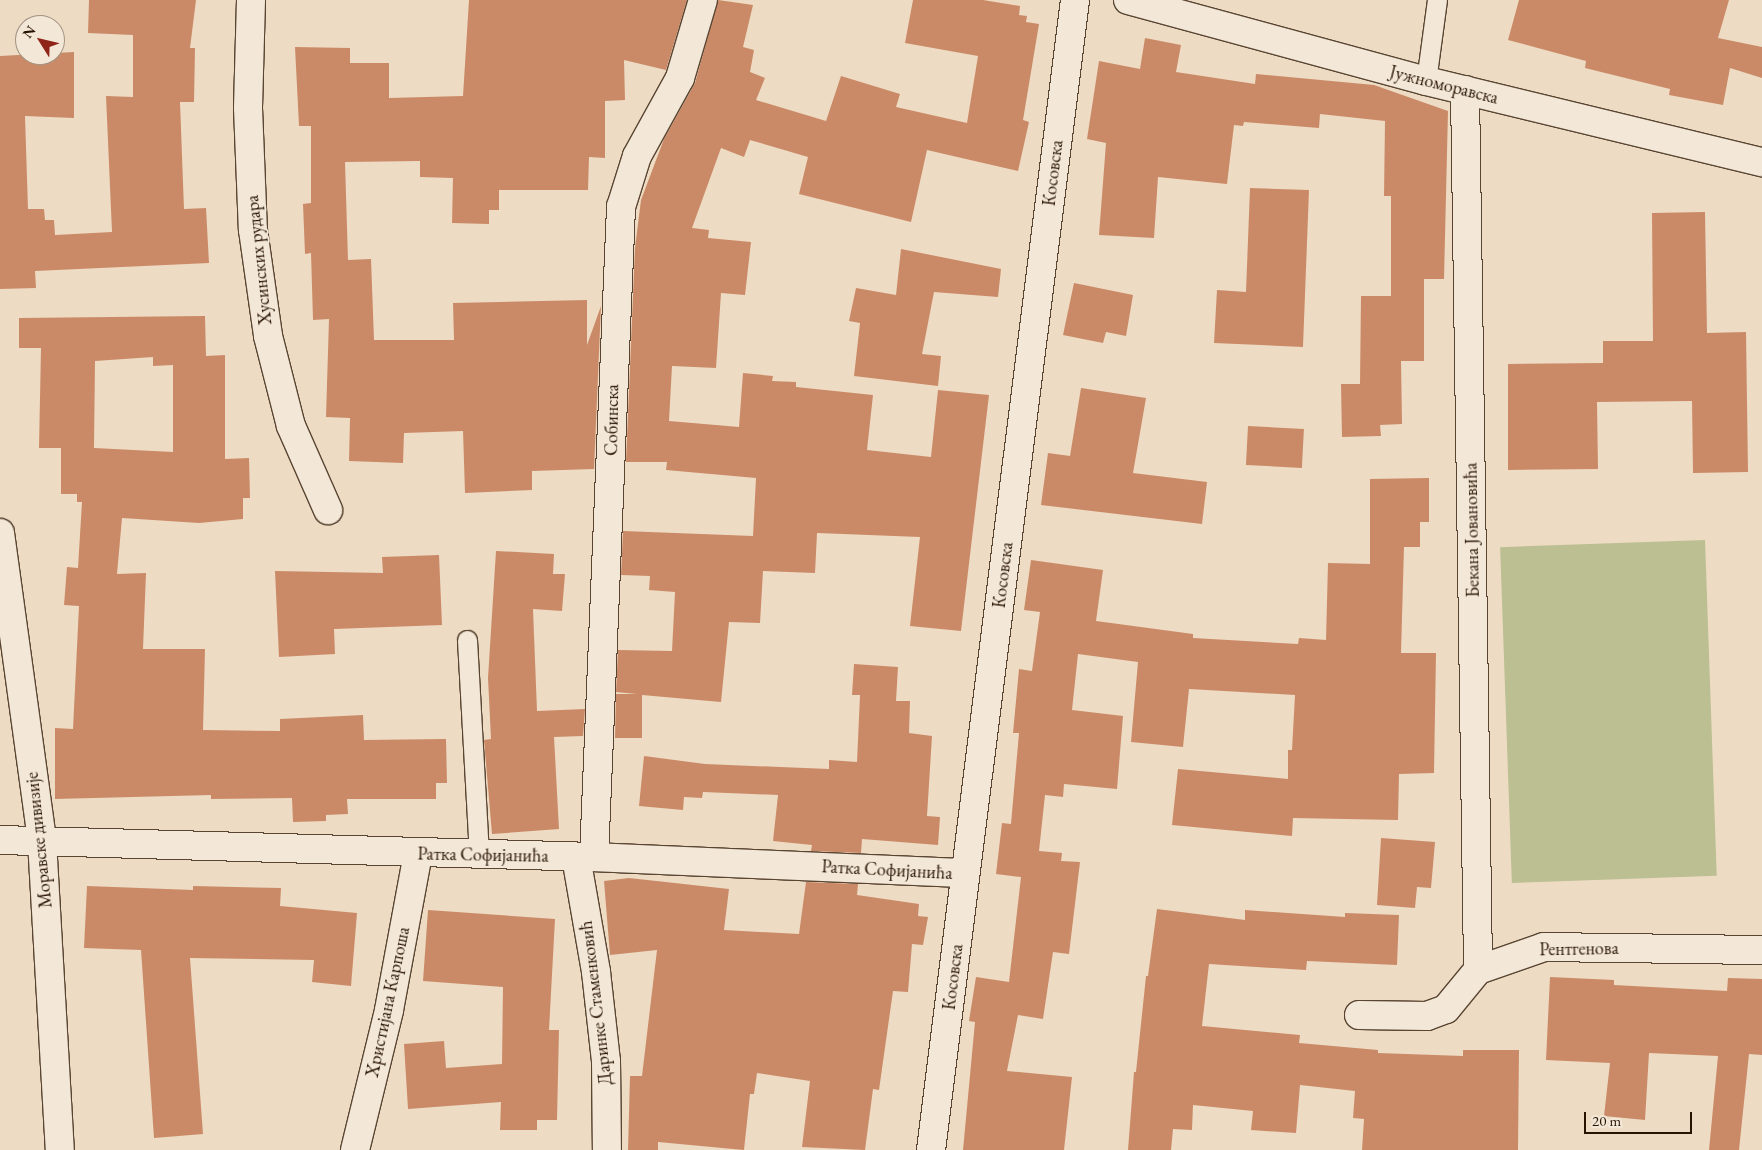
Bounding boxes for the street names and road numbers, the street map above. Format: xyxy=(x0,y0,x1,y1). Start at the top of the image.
street label: Јужноморавска xyxy=(1387,61,1501,109)
street label: Косовска xyxy=(1038,139,1068,207)
street label: Хусинских рудара xyxy=(241,194,277,326)
street label: Собинска xyxy=(601,384,623,456)
street label: Бекана Јовановића xyxy=(1460,462,1484,598)
street label: Косовска xyxy=(988,541,1018,609)
street label: Моравске дивизије xyxy=(21,771,57,909)
street label: Ратка Софијанића xyxy=(417,843,549,867)
street label: Ратка Софијанића xyxy=(821,856,953,884)
street label: Даринке Стаменковић xyxy=(575,920,617,1086)
street label: Христијана Карпоша xyxy=(362,925,414,1079)
street label: Рентгенова xyxy=(1539,938,1619,960)
street label: Косовска xyxy=(938,943,968,1011)

